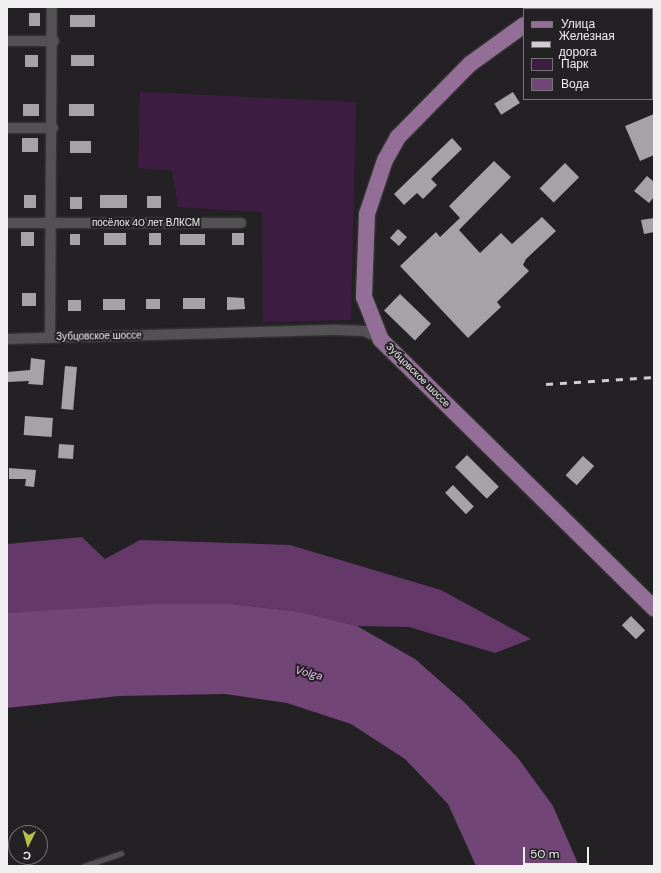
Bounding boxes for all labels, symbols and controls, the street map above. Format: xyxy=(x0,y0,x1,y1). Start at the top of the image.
legend xyxy=(523,8,653,100)
text: Улица xyxy=(561,16,595,32)
text: Железная дорога xyxy=(559,28,615,60)
text: Парк xyxy=(561,56,588,72)
text: Вода xyxy=(561,76,589,92)
street label: посёлок 40 лет ВЛКСМ xyxy=(92,217,200,229)
street label: Зубцовское шоссе xyxy=(56,329,142,343)
street label: Зубцовское шоссе xyxy=(383,340,453,410)
water label: Volga xyxy=(294,663,324,683)
north arrow xyxy=(8,825,48,865)
scale bar xyxy=(525,839,591,865)
text: 50 m xyxy=(530,846,559,862)
text: С xyxy=(22,849,32,863)

